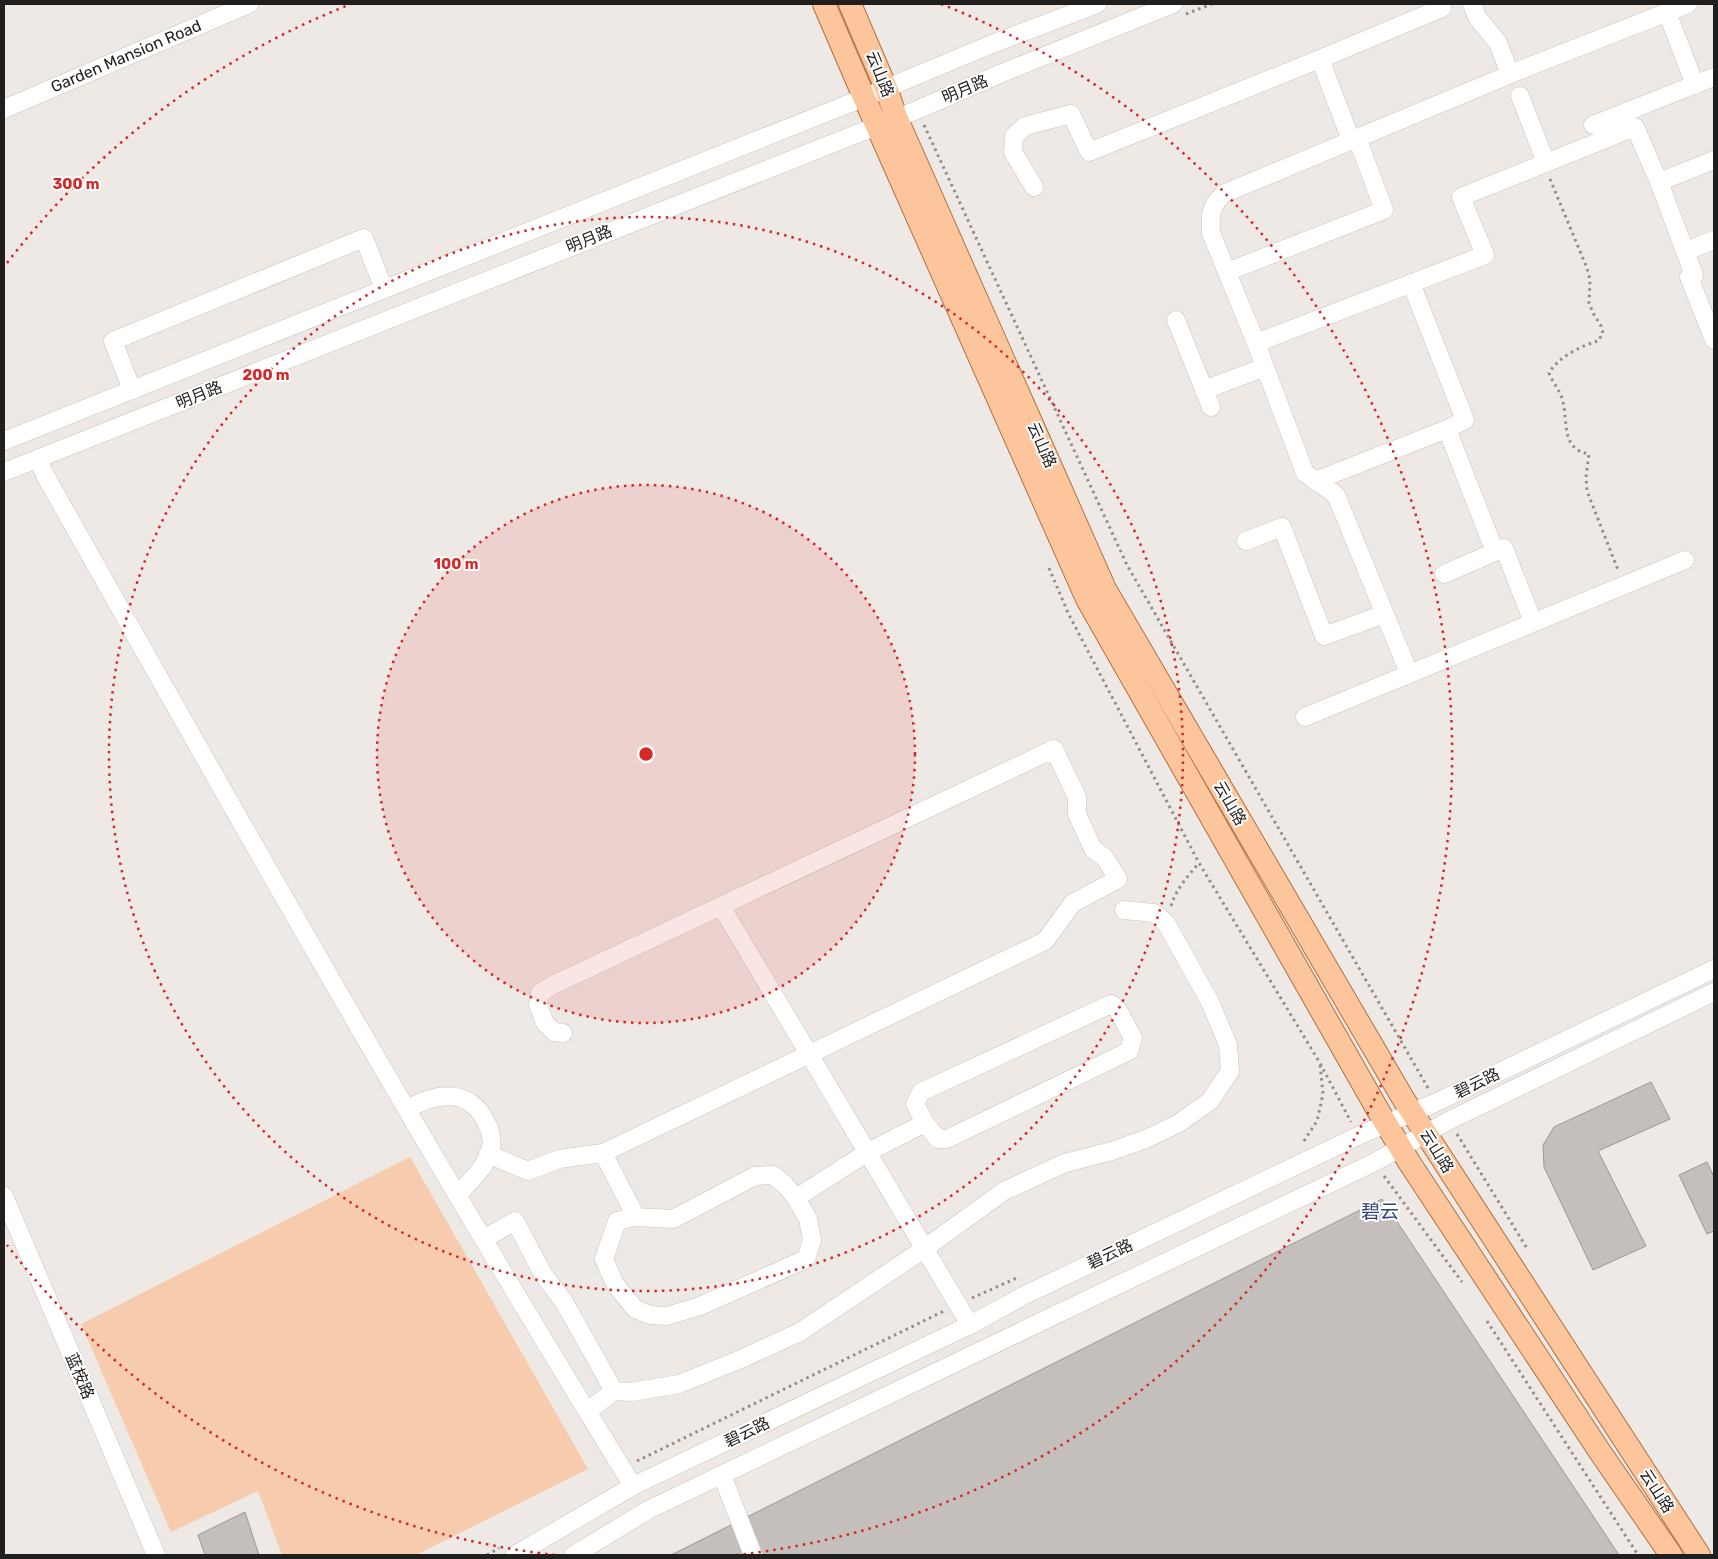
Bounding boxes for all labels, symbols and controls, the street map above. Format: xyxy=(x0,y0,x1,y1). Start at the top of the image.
street label: Garden Mansion Road xyxy=(48,16,204,96)
street label: 云山路 xyxy=(862,48,898,100)
street label: 明月路 xyxy=(939,71,991,107)
text: 300 m xyxy=(52,175,100,193)
street label: 明月路 xyxy=(563,221,615,257)
text: 200 m xyxy=(242,366,290,384)
street label: 明月路 xyxy=(173,377,225,413)
street label: 云山路 xyxy=(1024,419,1060,471)
text: 100 m xyxy=(434,555,478,573)
centre of rings xyxy=(637,745,655,763)
street label: 云山路 xyxy=(1210,777,1250,829)
street label: 碧云路 xyxy=(1451,1064,1503,1102)
street label: 云山路 xyxy=(1416,1126,1458,1176)
district label: 碧云 xyxy=(1361,1200,1399,1223)
street label: 碧云路 xyxy=(1084,1235,1136,1273)
street label: 蓝桉路 xyxy=(62,1350,98,1402)
street label: 碧云路 xyxy=(721,1413,773,1451)
street label: 云山路 xyxy=(1636,1466,1678,1516)

